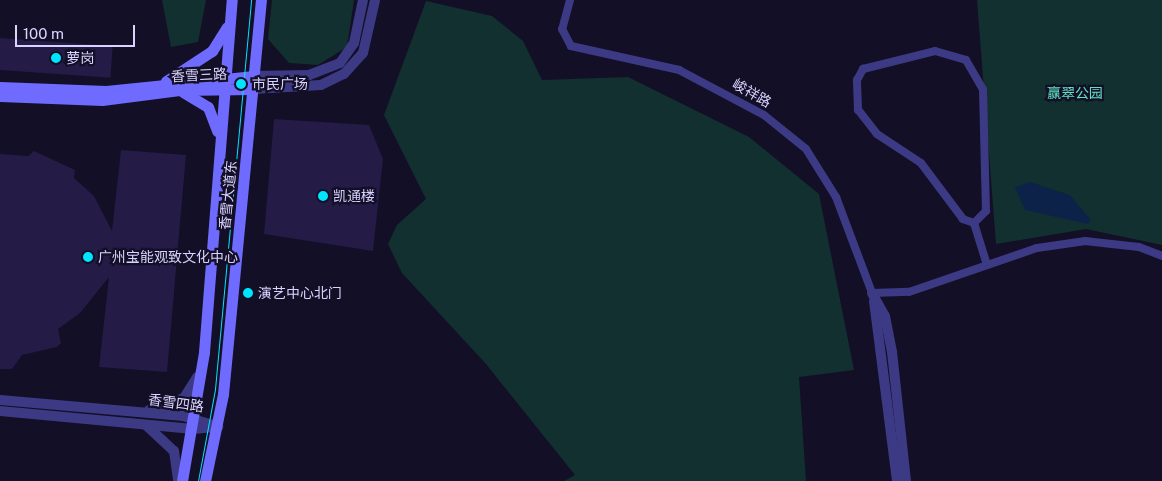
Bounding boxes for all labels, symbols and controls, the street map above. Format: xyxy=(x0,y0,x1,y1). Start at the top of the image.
scale bar xyxy=(18,15,138,47)
text: 100 m xyxy=(23,25,64,42)
place label: 萝岗 xyxy=(66,50,94,66)
marker: 萝岗 xyxy=(50,52,62,64)
street label: 香雪三路 xyxy=(171,65,227,85)
street label: 峻祥路 xyxy=(730,75,774,111)
place label: 市民广场 xyxy=(252,76,308,92)
marker: 市民广场 xyxy=(234,77,248,91)
park label: 赢翠公园 xyxy=(1047,85,1103,101)
street label: 香雪大道东 xyxy=(216,159,240,231)
place label: 凯通楼 xyxy=(333,188,375,204)
marker: 凯通楼 xyxy=(317,190,329,202)
place label: 广州宝能观致文化中心 xyxy=(98,249,238,265)
marker: 广州宝能观致文化中心 xyxy=(82,251,94,263)
place label: 演艺中心北门 xyxy=(258,285,342,301)
marker: 演艺中心北门 xyxy=(242,287,254,299)
street label: 香雪四路 xyxy=(147,391,205,415)

